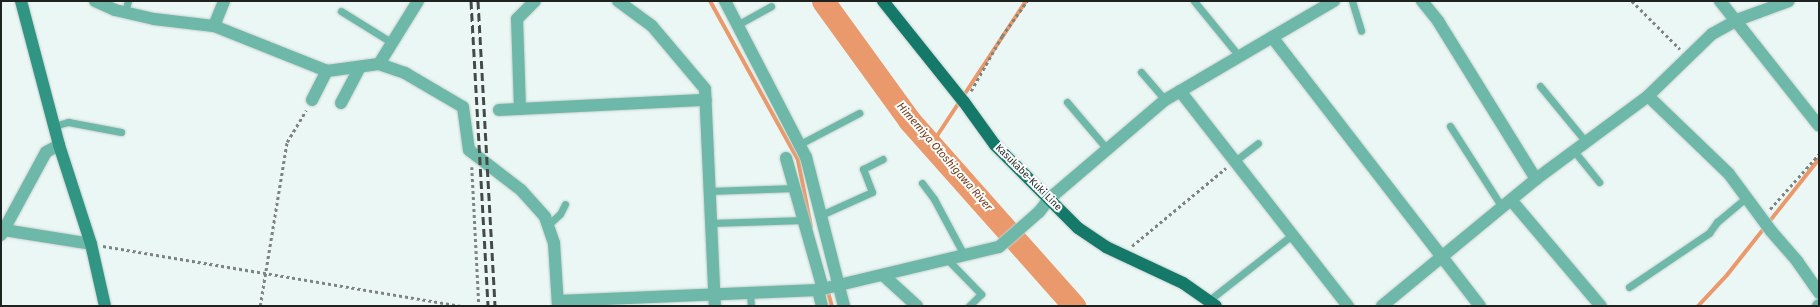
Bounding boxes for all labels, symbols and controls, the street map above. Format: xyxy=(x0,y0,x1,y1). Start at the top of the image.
water label: Himemiya Otoshigawa River xyxy=(893,100,995,214)
street label: Kasukabe-Kuki Line xyxy=(992,142,1064,214)

